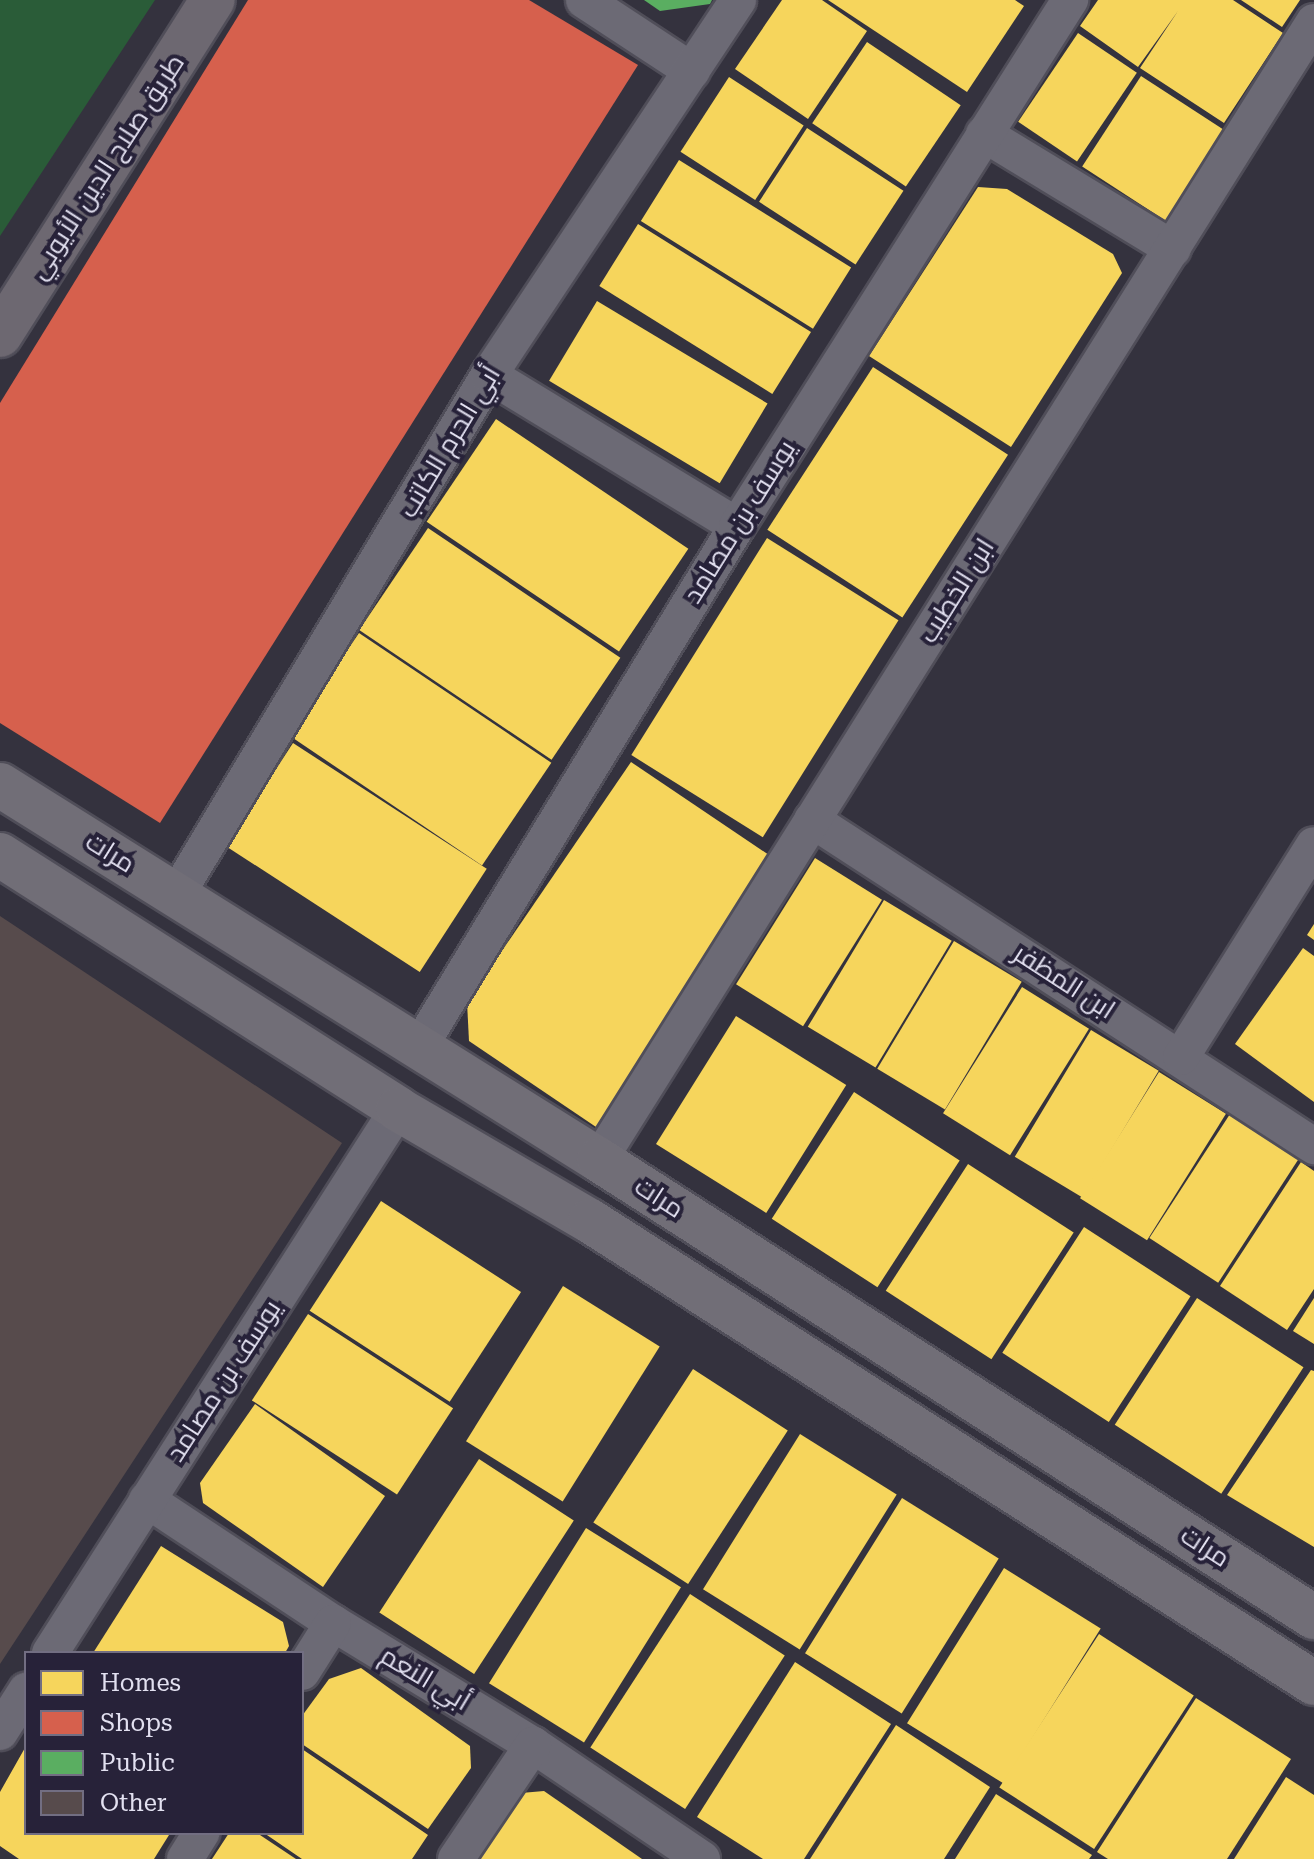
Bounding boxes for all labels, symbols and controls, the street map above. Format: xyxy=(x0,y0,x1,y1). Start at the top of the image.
street label: طريق صلاح الدين الأيوبي xyxy=(23,49,191,285)
street label: أبي الحرم الكاتب xyxy=(393,361,507,523)
street label: يوسف بن مصامد xyxy=(677,435,803,609)
street label: ابن الخطيب xyxy=(913,533,1001,649)
street label: مرات xyxy=(80,826,140,880)
street label: ابن المظفر xyxy=(1008,938,1120,1026)
street label: مرات xyxy=(629,1171,689,1225)
street label: يوسف بن مصامد xyxy=(160,1294,288,1468)
street label: مرات xyxy=(1175,1520,1235,1574)
street label: أبي النعم xyxy=(375,1640,475,1718)
legend xyxy=(24,1651,304,1835)
text: Homes xyxy=(100,1669,181,1697)
text: Shops xyxy=(100,1709,172,1737)
text: Public xyxy=(100,1749,175,1777)
text: Other xyxy=(100,1789,167,1817)

